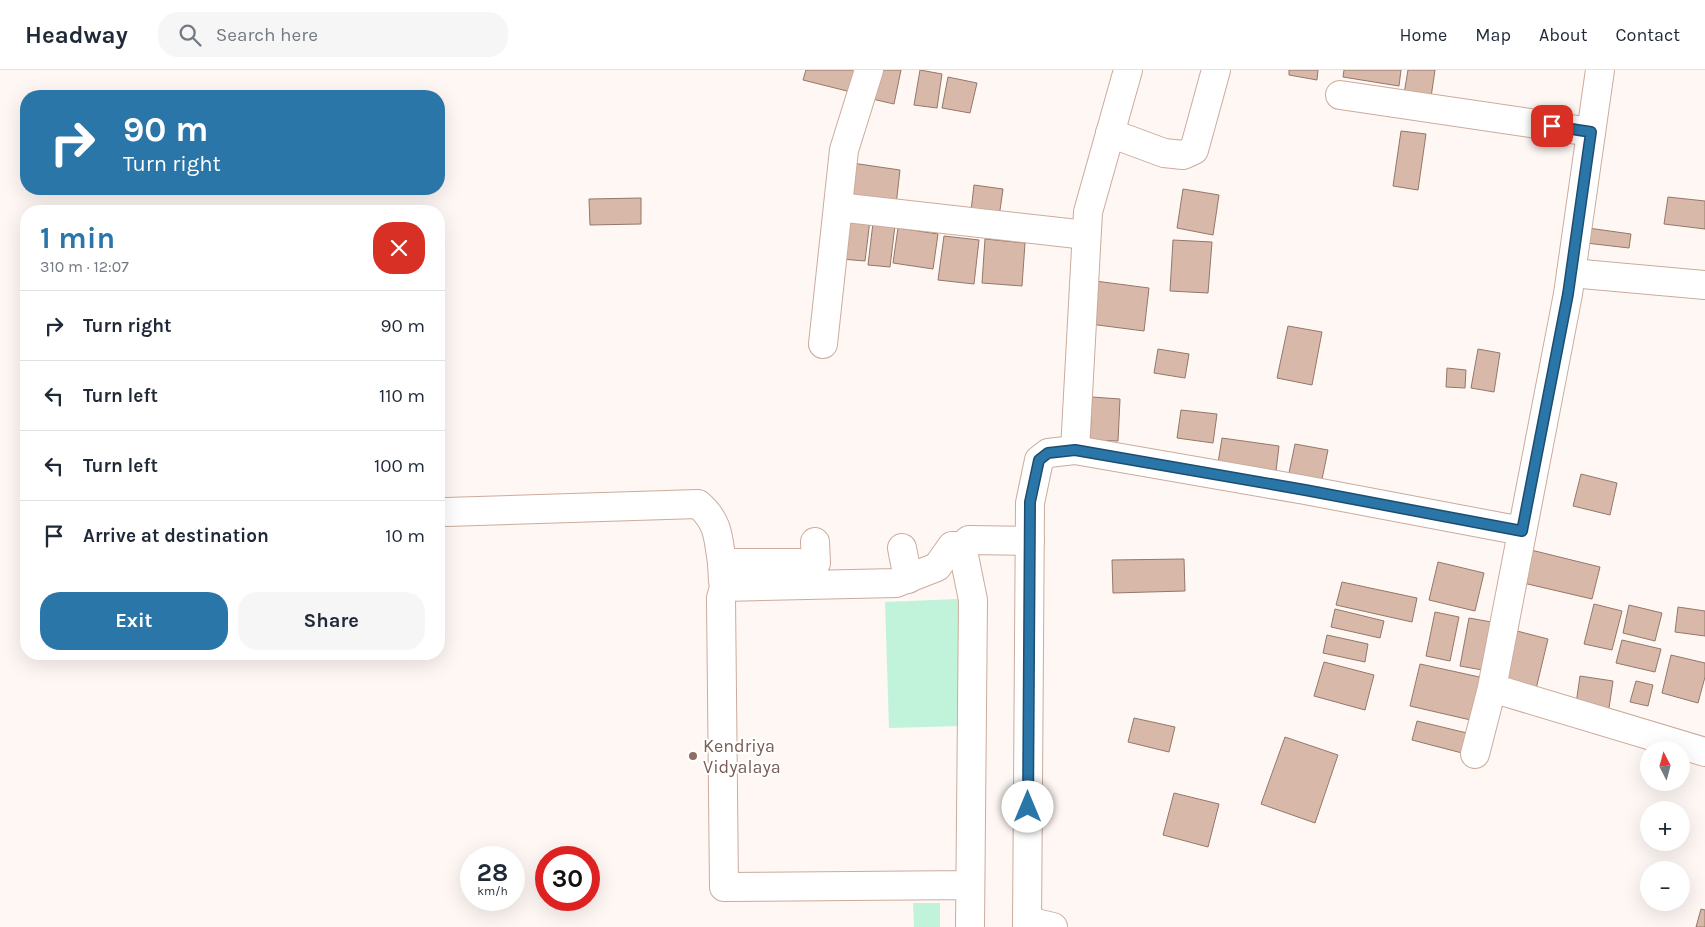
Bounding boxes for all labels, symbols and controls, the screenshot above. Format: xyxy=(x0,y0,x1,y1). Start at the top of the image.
search box xyxy=(158,12,508,57)
text: Headway xyxy=(25,21,128,49)
icon: search xyxy=(176,21,204,49)
text: Search here xyxy=(216,24,318,46)
text: Home xyxy=(1399,24,1447,46)
text: Map xyxy=(1475,24,1511,46)
text: About xyxy=(1539,24,1588,46)
text: Contact xyxy=(1616,24,1680,46)
pin xyxy=(1531,105,1573,147)
text: 90 m xyxy=(123,109,209,150)
icon: right xyxy=(40,110,105,175)
icon: arrive xyxy=(1538,112,1566,140)
text: Turn right xyxy=(123,151,221,177)
text: 1 min xyxy=(40,220,115,256)
button: close xyxy=(373,222,425,274)
text: 310 m · 12:07 xyxy=(40,257,129,276)
icon: right xyxy=(40,312,68,340)
text: Turn right xyxy=(83,315,172,337)
text: 90 m xyxy=(380,315,425,337)
icon: left xyxy=(40,382,68,410)
text: Turn left xyxy=(83,385,158,407)
text: 110 m xyxy=(379,385,425,407)
icon: left xyxy=(40,452,68,480)
text: Turn left xyxy=(83,455,158,477)
text: 100 m xyxy=(374,455,425,477)
icon: arrive xyxy=(40,522,68,550)
text: Arrive at destination xyxy=(83,525,269,547)
text: 10 m xyxy=(385,525,425,547)
button: Exit xyxy=(40,592,228,650)
button: Share xyxy=(238,592,425,650)
place label: Kendriya Vidyalaya xyxy=(703,735,781,778)
north arrow xyxy=(1640,741,1690,791)
map controls xyxy=(1640,741,1690,911)
marker: Kendriya Vidyalaya xyxy=(687,750,699,762)
position arrow xyxy=(1001,780,1053,832)
button: + xyxy=(1640,801,1690,851)
speed limit sign: 30 xyxy=(535,846,600,911)
text: 28 xyxy=(477,858,508,887)
button: − xyxy=(1640,861,1690,911)
text: km/h xyxy=(477,884,508,898)

